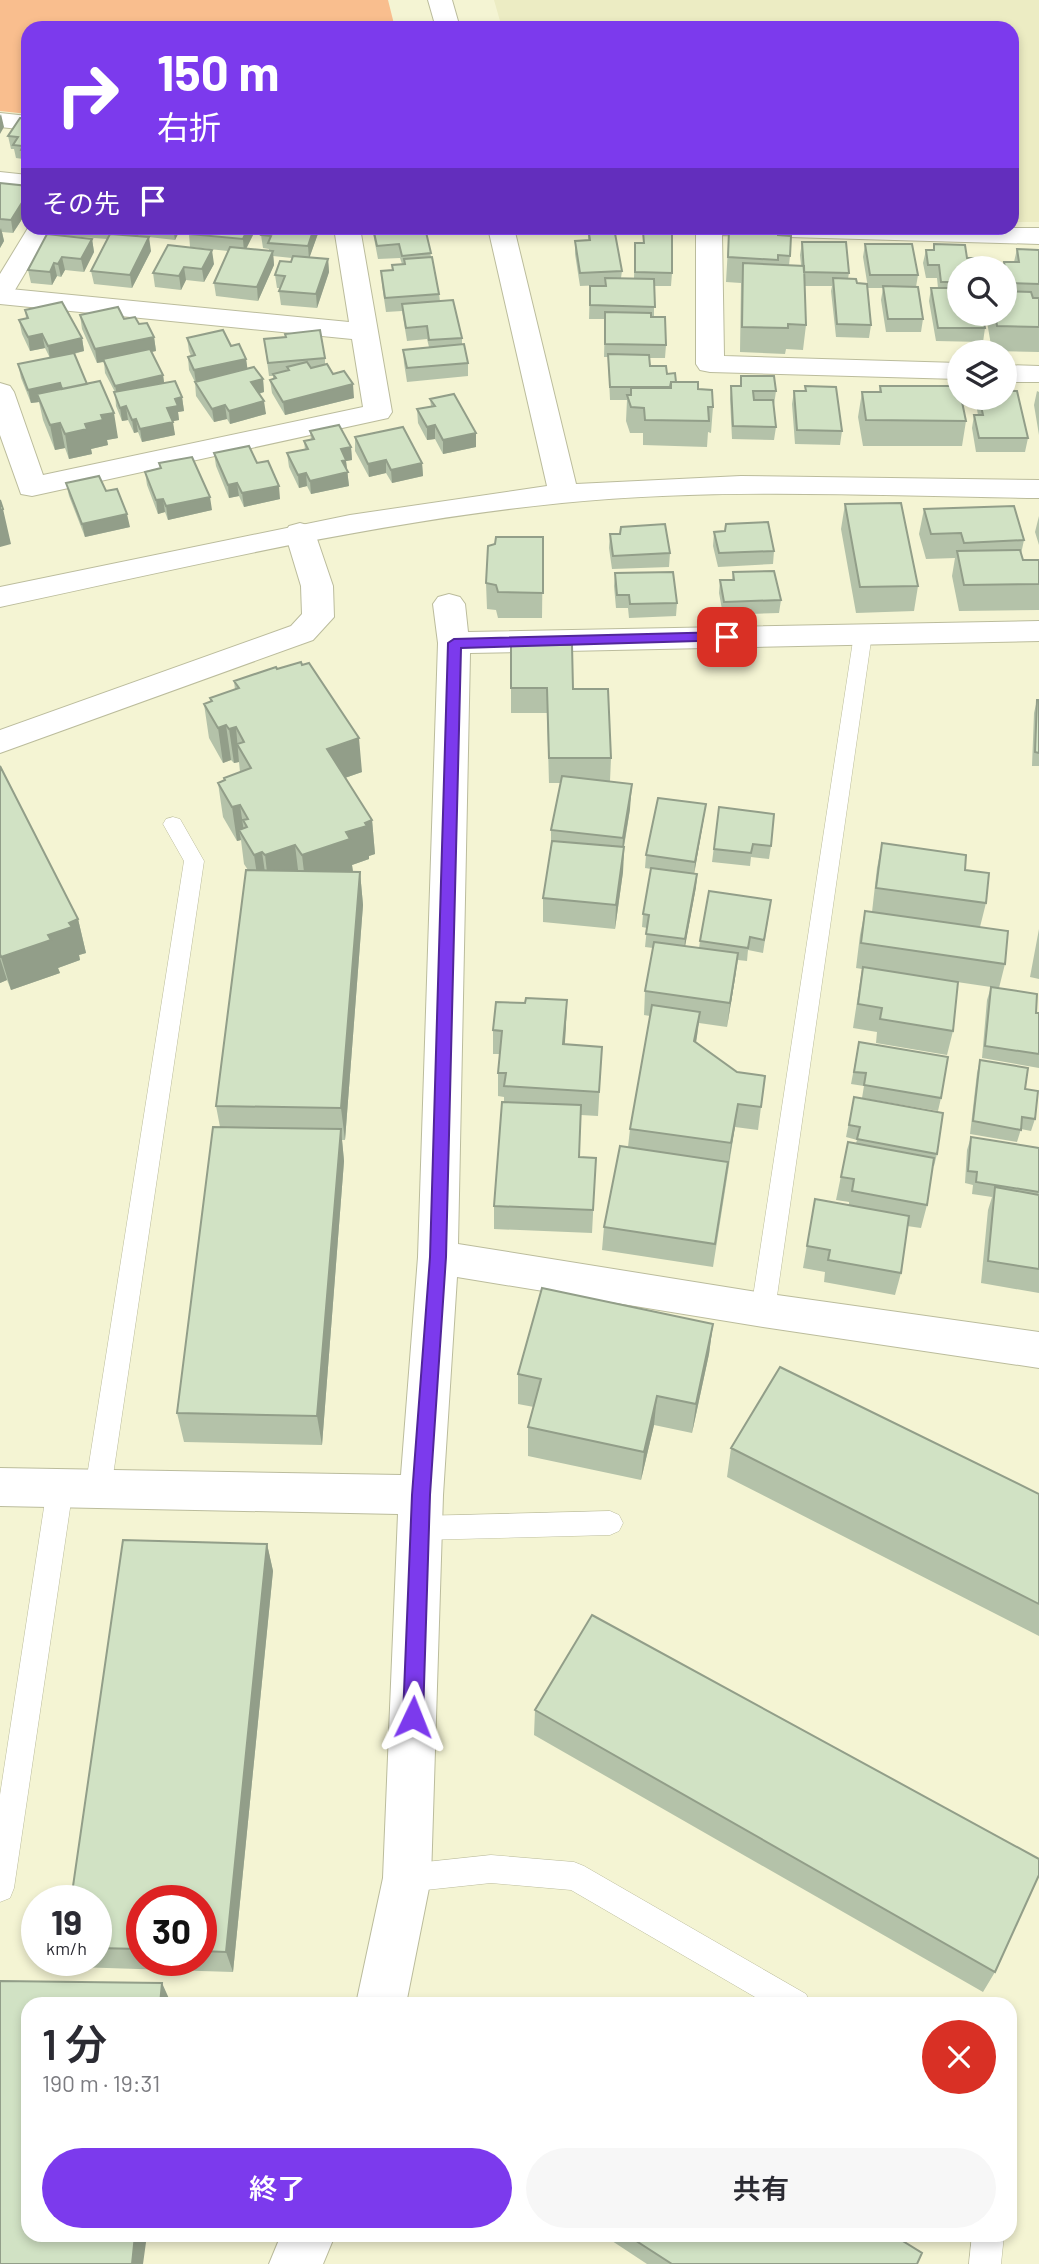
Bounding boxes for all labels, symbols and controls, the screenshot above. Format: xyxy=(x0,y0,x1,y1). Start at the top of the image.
text: 150 m xyxy=(157,42,279,101)
icon: right xyxy=(42,49,133,140)
text: 右折 xyxy=(157,107,221,145)
icon: arrive xyxy=(134,182,172,220)
text: その先 xyxy=(42,187,120,218)
map controls xyxy=(947,256,1017,410)
button: search xyxy=(947,256,1017,326)
button: layers xyxy=(947,340,1017,410)
pin xyxy=(697,607,757,667)
icon: arrive xyxy=(708,618,746,656)
position arrow xyxy=(376,1680,450,1754)
speed limit sign: 30 xyxy=(126,1885,217,1976)
text: 19 xyxy=(51,1900,82,1942)
text: km/h xyxy=(46,1937,87,1959)
text: 1 分 xyxy=(42,2018,107,2068)
button: close xyxy=(922,2020,996,2094)
text: 190 m · 19:31 xyxy=(42,2069,160,2097)
button: 終了 xyxy=(42,2148,512,2228)
button: 共有 xyxy=(526,2148,996,2228)

